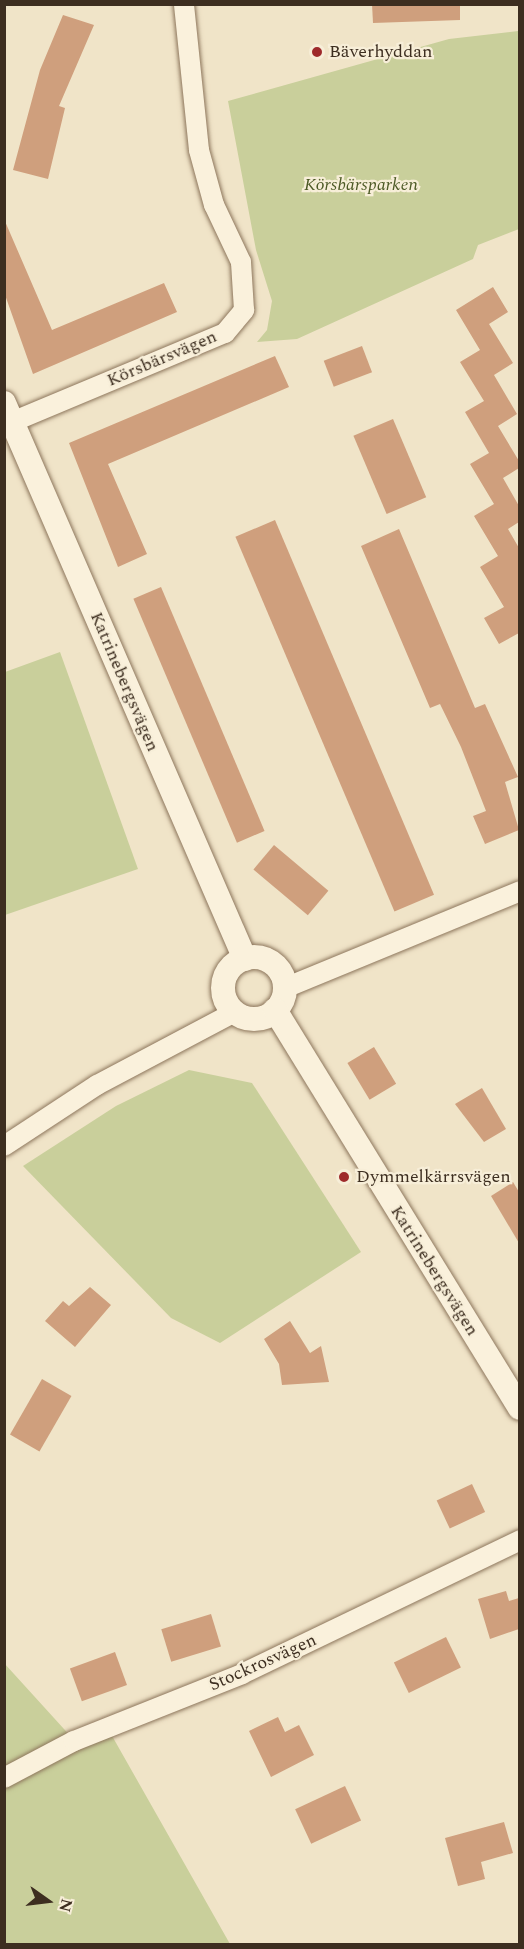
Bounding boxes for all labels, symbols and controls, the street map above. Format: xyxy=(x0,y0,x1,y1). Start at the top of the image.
place label: Bäverhyddan xyxy=(329,41,432,63)
marker: Bäverhyddan xyxy=(310,45,324,59)
park label: Körsbärsparken xyxy=(304,174,418,196)
street label: Körsbärsvägen xyxy=(104,326,220,392)
street label: Katrinebergsvägen xyxy=(85,609,163,755)
place label: Dymmelkärrsvägen xyxy=(356,1166,511,1188)
marker: Dymmelkärrsvägen xyxy=(337,1170,351,1184)
street label: Katrinebergsvägen xyxy=(385,1202,483,1340)
street label: Stockrosvägen xyxy=(206,1630,320,1696)
north arrow xyxy=(18,1871,78,1931)
text: N xyxy=(52,1896,79,1915)

